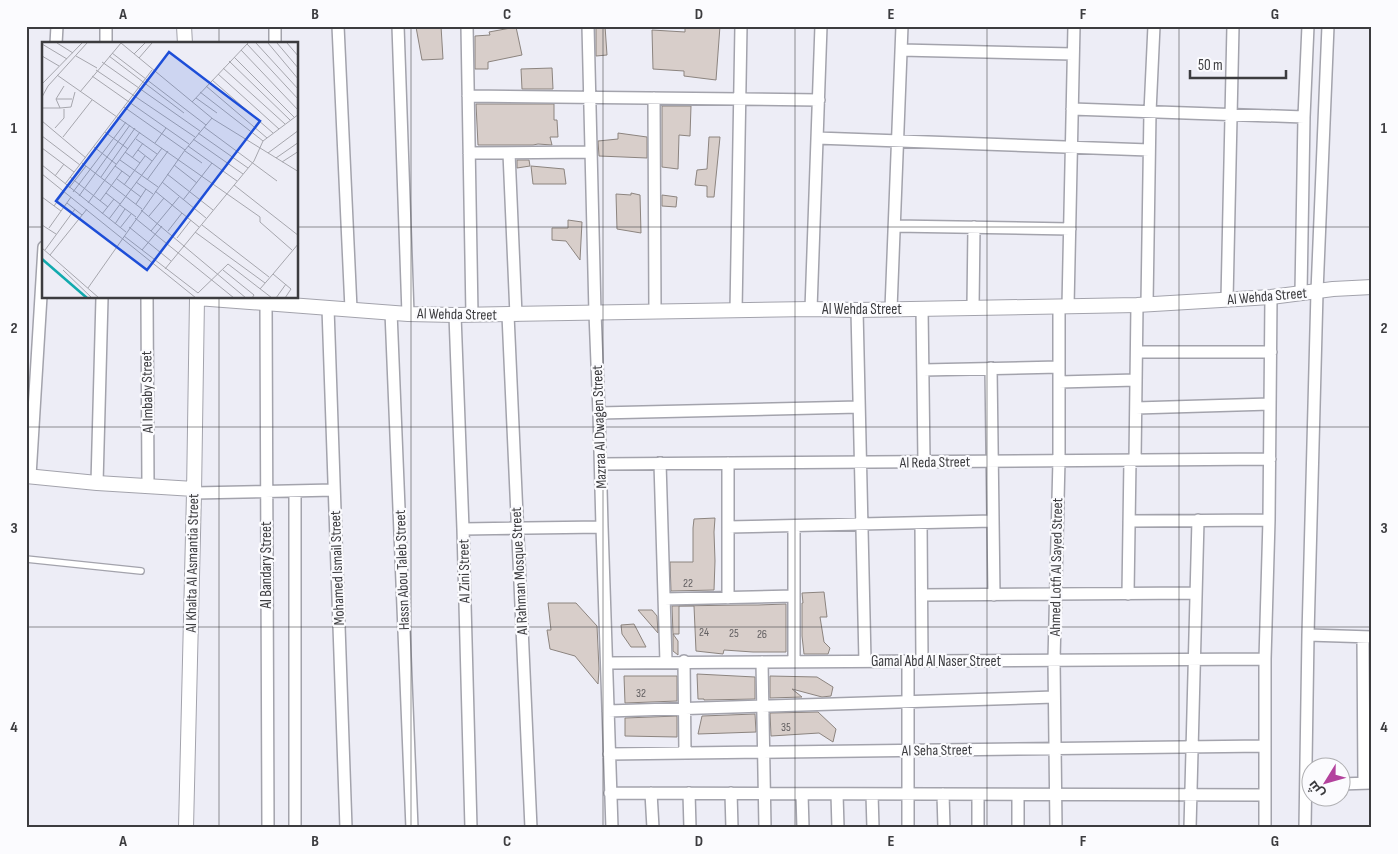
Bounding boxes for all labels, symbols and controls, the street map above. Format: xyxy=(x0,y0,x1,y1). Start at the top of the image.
text: A xyxy=(118,5,127,24)
text: B xyxy=(311,5,319,24)
text: C xyxy=(503,5,511,24)
text: D xyxy=(695,5,703,24)
text: E xyxy=(888,5,895,24)
text: F xyxy=(1080,5,1087,24)
text: G xyxy=(1271,5,1279,24)
inset map xyxy=(42,42,299,299)
scale bar xyxy=(1190,48,1287,80)
text: 50 m xyxy=(1198,56,1223,75)
text: 1 xyxy=(11,119,18,138)
text: 1 xyxy=(1381,119,1388,138)
street label: Al Wehda Street xyxy=(1225,284,1308,310)
street label: Al Wehda Street xyxy=(821,300,902,319)
street label: Al Wehda Street xyxy=(416,304,497,325)
text: 2 xyxy=(10,319,18,338)
text: 2 xyxy=(1380,319,1388,338)
street label: Al Imbaby Street xyxy=(137,350,158,434)
street label: Mazraa Al Dwagen Street xyxy=(588,364,611,489)
street label: Al Reda Street xyxy=(899,452,971,473)
street label: Al Khalta Al Asmantia Street xyxy=(182,493,203,634)
street label: Ahmed Lotfi Al Sayed Street xyxy=(1046,497,1067,637)
street label: Al Rahman Mosque Street xyxy=(507,506,532,636)
street label: Hassn Abou Taleb Street xyxy=(391,509,414,631)
street label: Mohamed Ismail Street xyxy=(326,510,349,626)
text: 3 xyxy=(10,519,18,538)
text: 3 xyxy=(1380,519,1388,538)
street label: Al Bandary Street xyxy=(257,521,276,610)
street label: Al Zini Street xyxy=(454,538,475,604)
house number: 22 xyxy=(683,576,693,591)
house number: 24 xyxy=(699,625,709,640)
house number: 25 xyxy=(729,626,739,641)
house number: 26 xyxy=(757,627,767,642)
street label: Gamal Abd Al Naser Street xyxy=(871,652,1002,671)
house number: 32 xyxy=(636,686,646,701)
text: 4 xyxy=(10,718,18,737)
text: 4 xyxy=(1380,718,1388,737)
house number: 35 xyxy=(781,720,791,735)
street label: Al Seha Street xyxy=(901,740,973,761)
north arrow xyxy=(1300,756,1350,806)
text: ش xyxy=(1304,777,1328,802)
text: A xyxy=(118,832,127,851)
text: B xyxy=(311,832,319,851)
text: C xyxy=(503,832,511,851)
text: D xyxy=(695,832,703,851)
text: E xyxy=(888,832,895,851)
text: F xyxy=(1080,832,1087,851)
text: G xyxy=(1271,832,1279,851)

